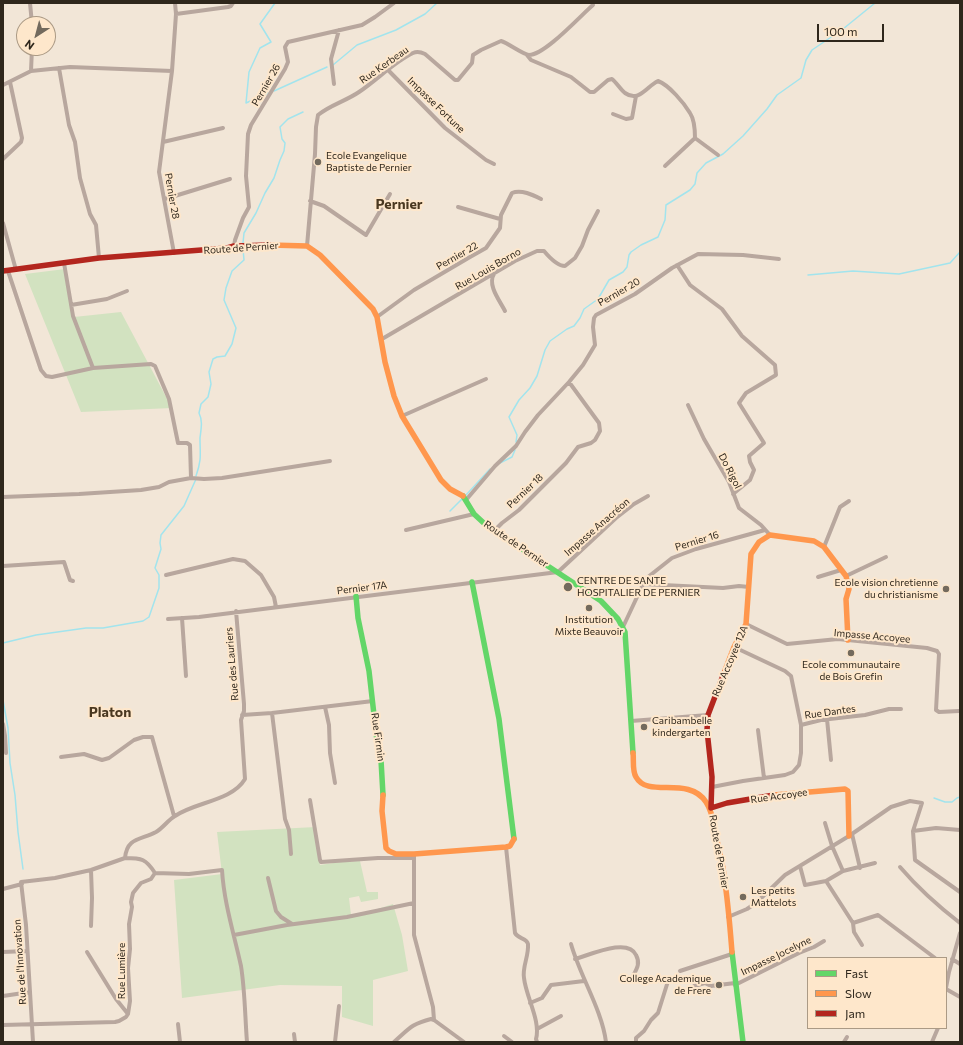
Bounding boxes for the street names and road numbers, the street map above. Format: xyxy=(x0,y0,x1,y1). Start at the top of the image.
street label: Rue Kerbeau xyxy=(357,44,411,86)
street label: Pernier 26 xyxy=(249,62,283,108)
street label: Impasse Fortune xyxy=(405,75,467,135)
street label: Pernier 28 xyxy=(162,172,182,220)
street label: Route de Pernier xyxy=(203,239,279,257)
street label: Pernier 22 xyxy=(434,239,480,273)
street label: Rue Louis Borno xyxy=(453,245,523,293)
street label: Pernier 20 xyxy=(596,275,642,309)
street label: Do Rigol xyxy=(716,451,744,491)
street label: Pernier 18 xyxy=(504,471,546,511)
street label: Impasse Anacréon xyxy=(562,495,632,559)
street label: Route de Pernier xyxy=(482,518,550,570)
street label: Pernier 16 xyxy=(674,529,720,553)
street label: Pernier 17A xyxy=(336,579,388,597)
street label: Rue Accoyee 12A xyxy=(710,624,750,698)
street label: Rue des Lauriers xyxy=(223,627,241,701)
street label: Impasse Accoyee xyxy=(833,627,911,645)
street label: Rue Dantes xyxy=(804,702,856,722)
street label: Rue Firmin xyxy=(369,712,387,762)
street label: Rue Accoyee xyxy=(750,786,808,806)
street label: Route de Pernier xyxy=(707,814,731,890)
street label: Rue de l'Innovation xyxy=(11,919,29,1005)
street label: Impasse Jocelyne xyxy=(739,934,813,978)
street label: Rue Lumière xyxy=(116,943,128,999)

